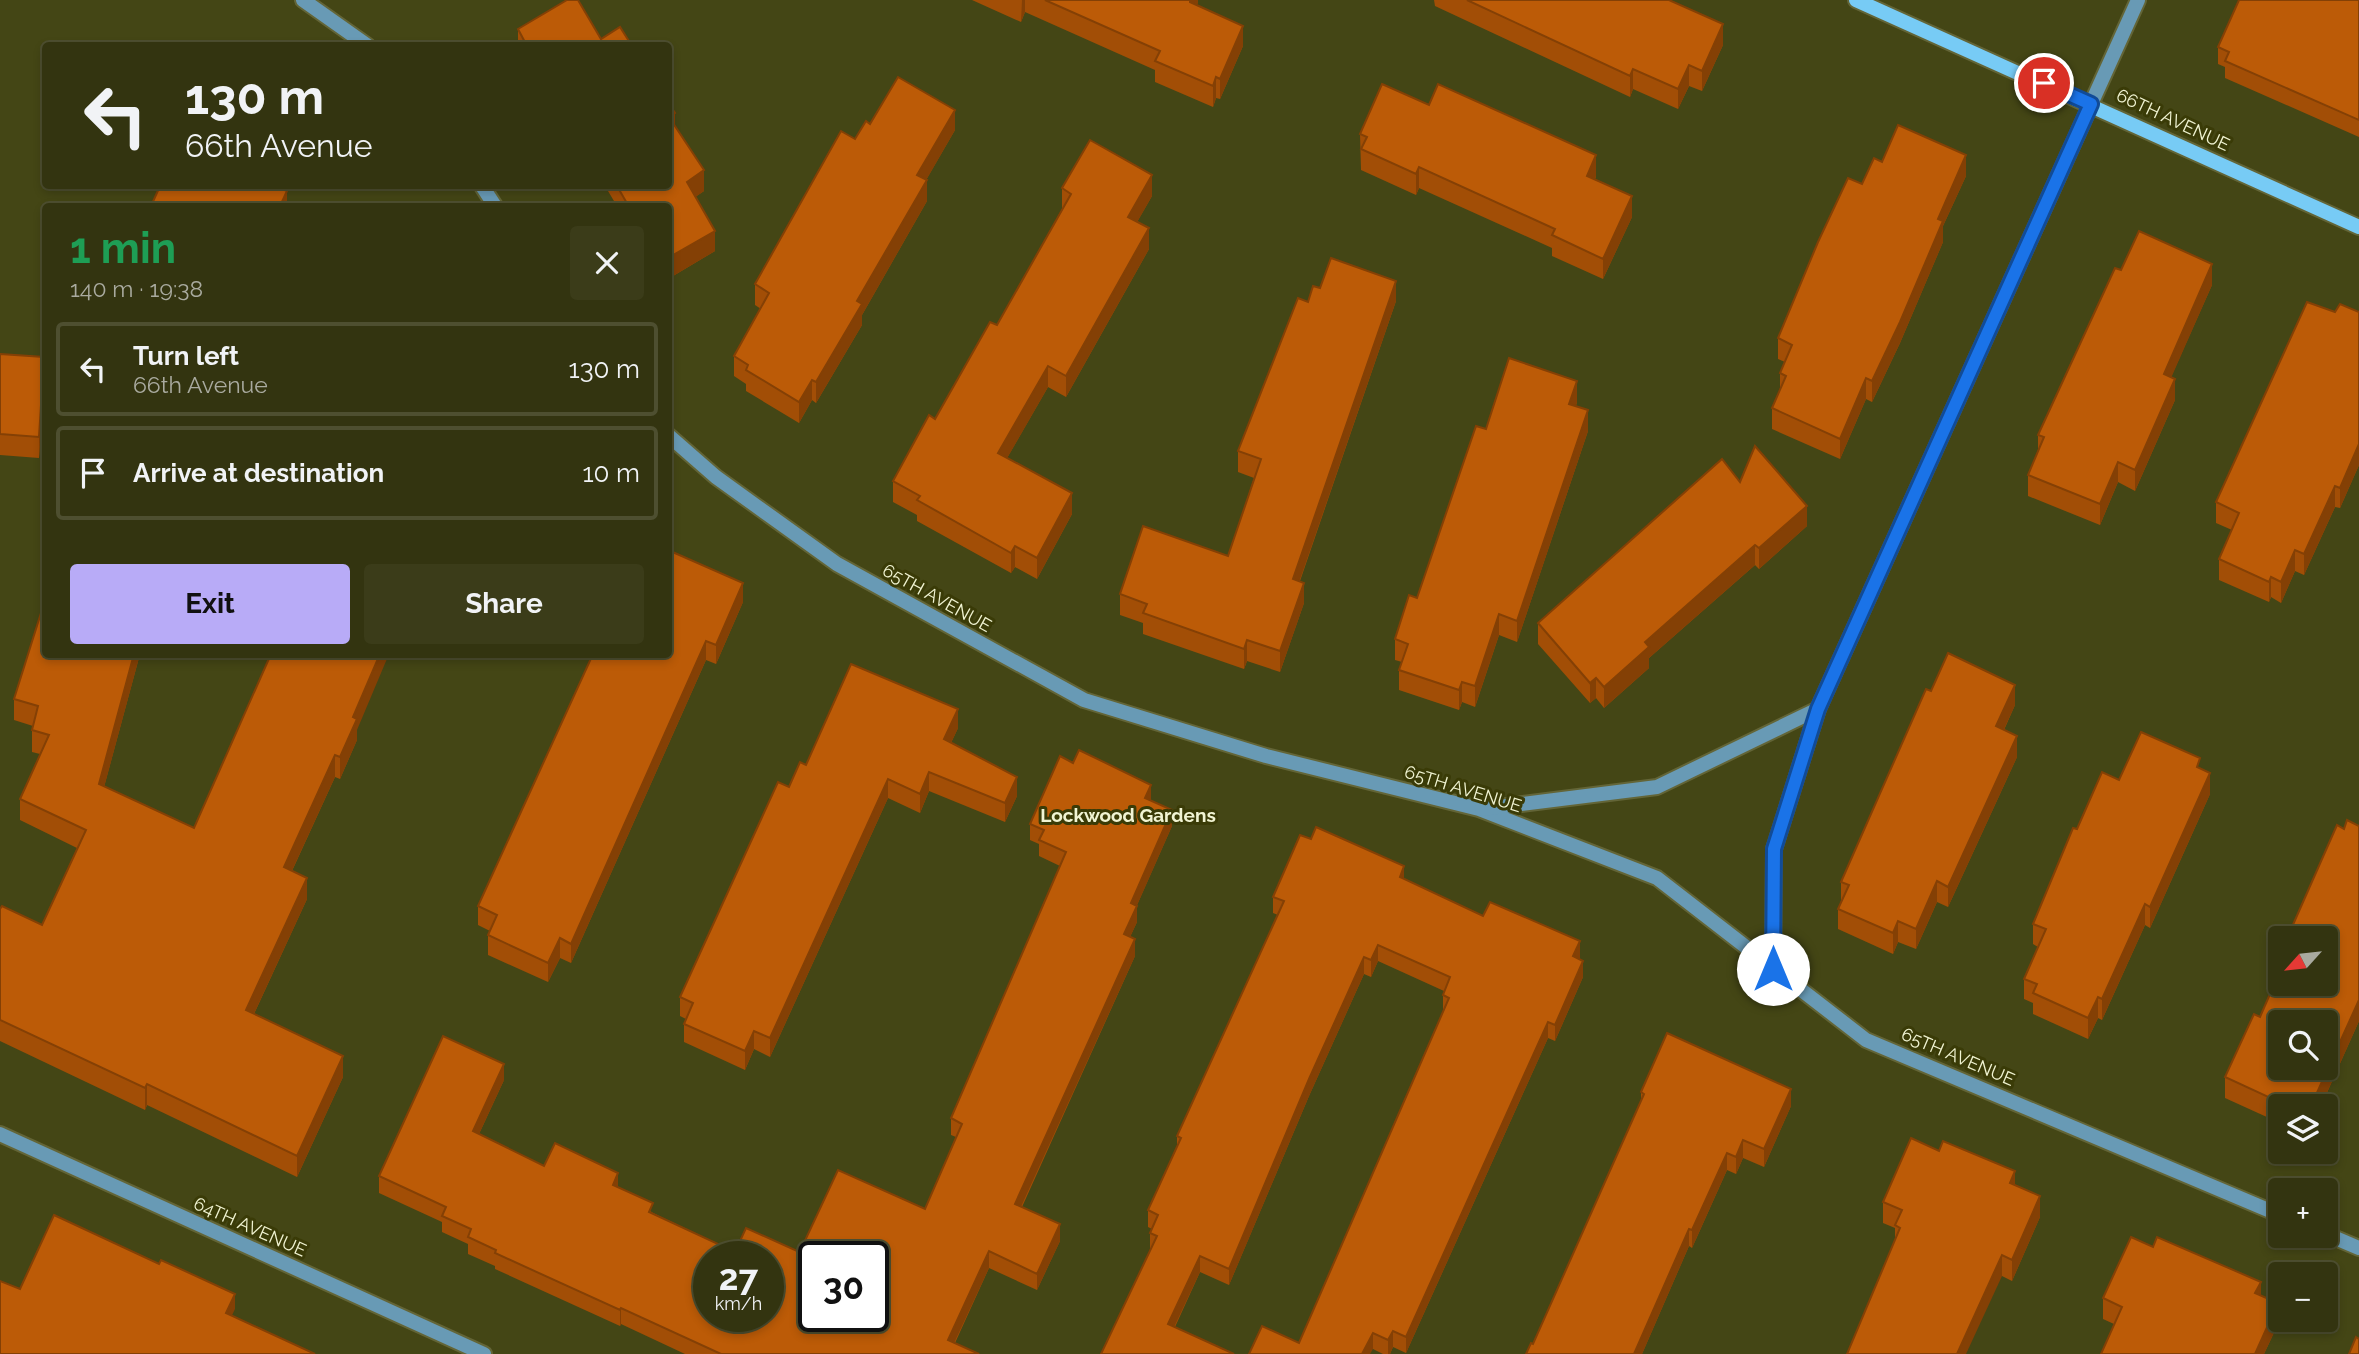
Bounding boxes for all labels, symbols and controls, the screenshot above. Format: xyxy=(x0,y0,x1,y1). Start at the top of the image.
pin xyxy=(2014,53,2074,113)
icon: arrive xyxy=(2025,64,2063,102)
text: 130 m xyxy=(185,68,324,125)
icon: left xyxy=(70,70,161,161)
street label: 66TH AVENUE xyxy=(2113,84,2233,155)
text: 66th Avenue xyxy=(185,127,372,164)
text: 1 min xyxy=(70,224,176,273)
button: close xyxy=(570,226,644,300)
text: 140 m · 19:38 xyxy=(70,275,203,302)
text: Turn left xyxy=(133,341,239,371)
icon: left xyxy=(74,350,112,388)
text: 130 m xyxy=(569,354,640,384)
text: 66th Avenue xyxy=(133,371,268,398)
icon: arrive xyxy=(74,454,112,492)
text: Arrive at destination xyxy=(133,458,384,488)
text: 10 m xyxy=(582,458,640,488)
street label: 65TH AVENUE xyxy=(879,559,995,636)
button: Exit xyxy=(70,564,350,644)
button: Share xyxy=(364,564,644,644)
street label: 65TH AVENUE xyxy=(1402,761,1524,816)
district label: Lockwood Gardens xyxy=(1040,804,1216,826)
north arrow xyxy=(2268,926,2338,996)
map controls xyxy=(2268,926,2338,1332)
position arrow xyxy=(1736,932,1810,1006)
button: search xyxy=(2268,1010,2338,1080)
street label: 65TH AVENUE xyxy=(1898,1023,2018,1090)
button: layers xyxy=(2268,1094,2338,1164)
button: + xyxy=(2268,1178,2338,1248)
street label: 64TH AVENUE xyxy=(191,1192,310,1261)
speed limit sign: 30 xyxy=(798,1241,889,1332)
text: 27 xyxy=(719,1257,758,1298)
button: − xyxy=(2268,1262,2338,1332)
text: km/h xyxy=(715,1293,762,1314)

